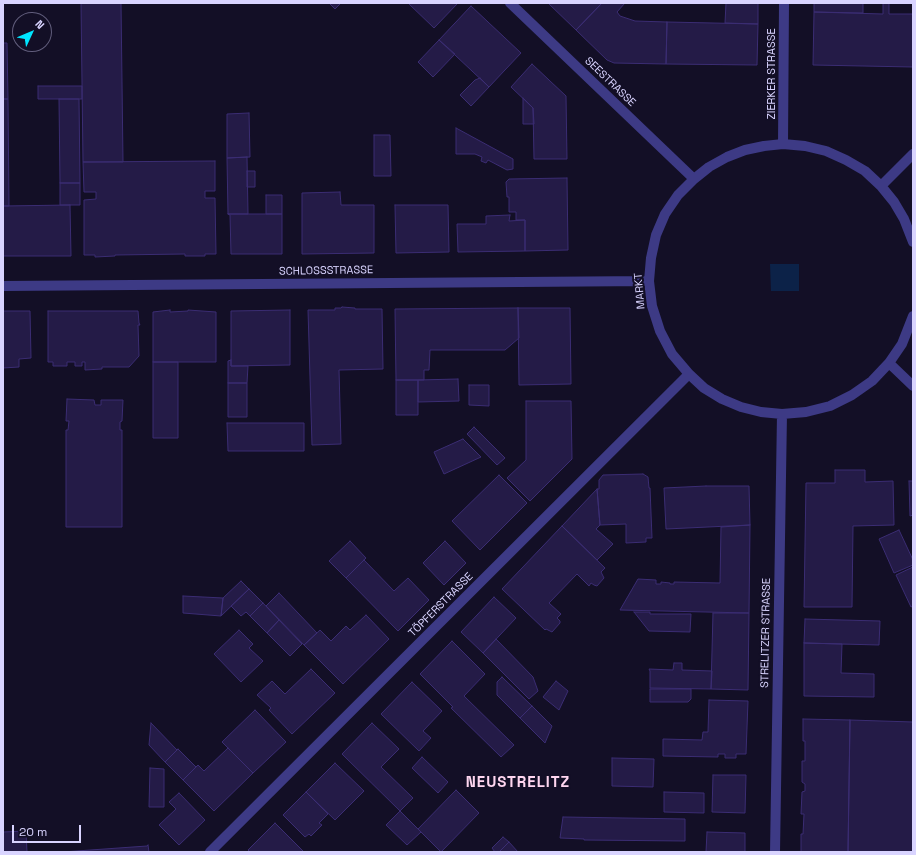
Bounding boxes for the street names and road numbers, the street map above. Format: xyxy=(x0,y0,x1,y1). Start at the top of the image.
street label: ZIERKER STRASSE xyxy=(765,28,779,120)
street label: SEESTRASSE xyxy=(582,54,638,110)
street label: SCHLOSSSTRASSE xyxy=(279,264,373,278)
street label: MARKT xyxy=(632,272,648,310)
street label: TÖPFERSTRASSE xyxy=(406,570,476,640)
street label: STRELITZER STRASSE xyxy=(758,578,774,688)

